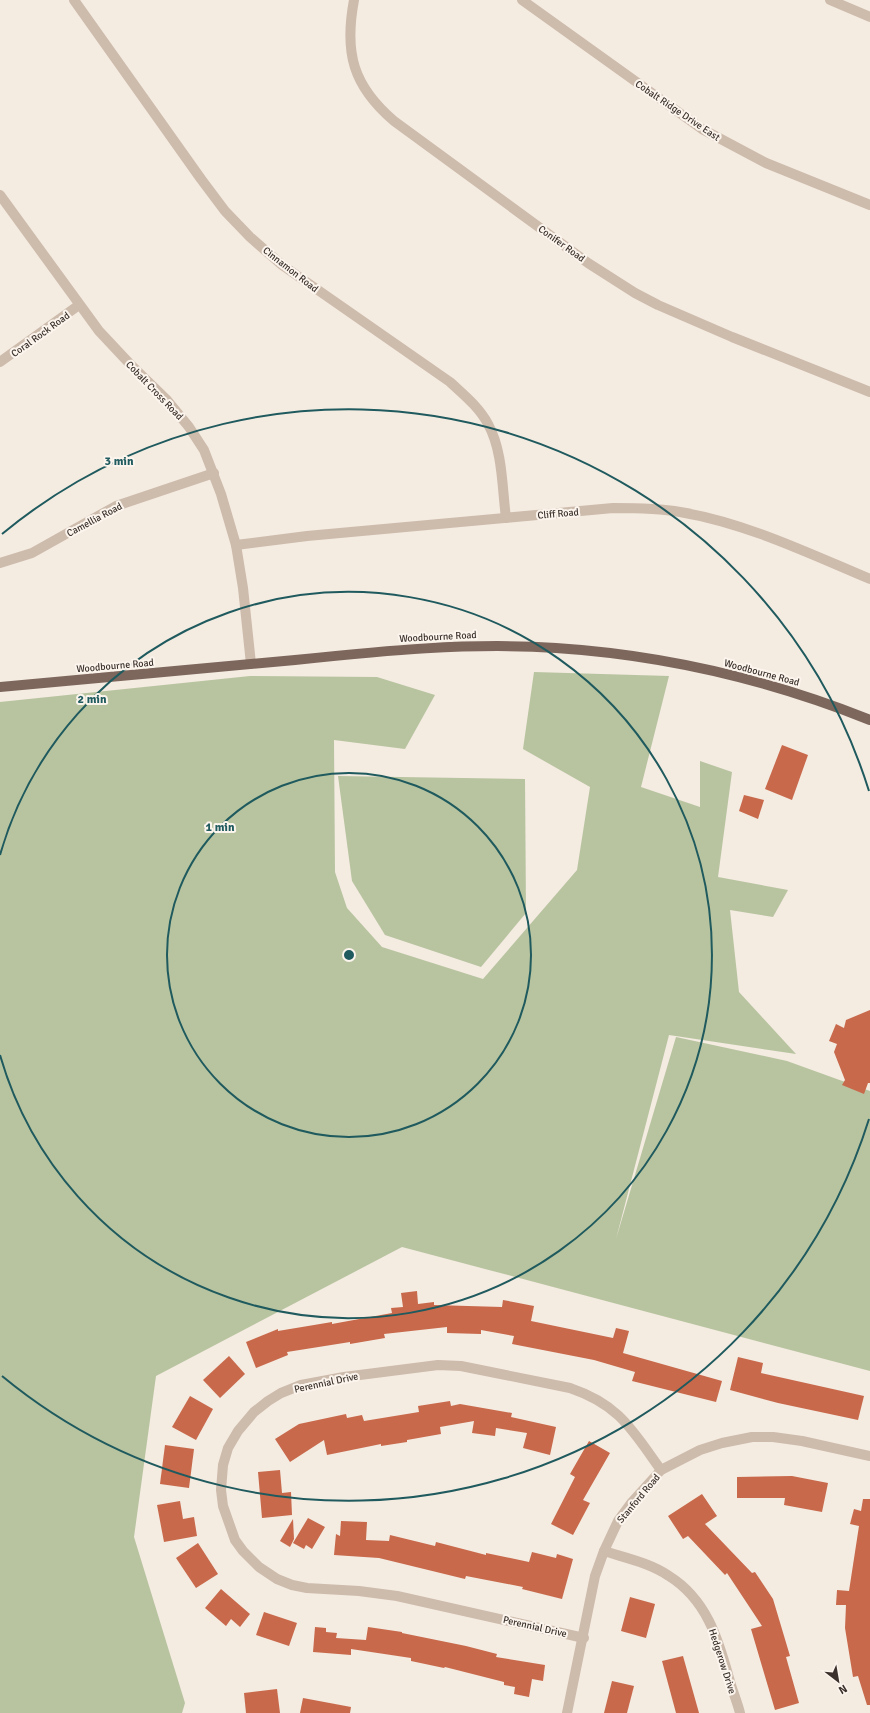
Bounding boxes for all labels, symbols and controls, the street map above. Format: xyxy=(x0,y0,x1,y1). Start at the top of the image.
street label: Cobalt Ridge Drive East xyxy=(633,78,722,144)
street label: Conifer Road xyxy=(536,223,587,265)
street label: Cinnamon Road xyxy=(260,244,320,295)
street label: Coral Rock Road xyxy=(9,310,72,360)
street label: Cobalt Cross Road xyxy=(123,359,185,423)
text: 3 min xyxy=(105,454,134,469)
street label: Camellia Road xyxy=(65,500,124,540)
street label: Cliff Road xyxy=(537,506,579,522)
street label: Woodbourne Road xyxy=(399,629,477,645)
street label: Woodbourne Road xyxy=(76,657,154,675)
street label: Woodbourne Road xyxy=(723,657,801,689)
text: 2 min xyxy=(78,692,107,707)
text: 1 min xyxy=(206,820,235,835)
centre of rings xyxy=(342,948,356,962)
street label: Perennial Drive xyxy=(293,1370,359,1396)
street label: Stanford Road xyxy=(615,1472,663,1526)
street label: Perennial Drive xyxy=(502,1614,568,1640)
street label: Hedgerow Drive xyxy=(706,1627,738,1695)
north arrow xyxy=(818,1661,858,1701)
text: N xyxy=(836,1682,850,1697)

